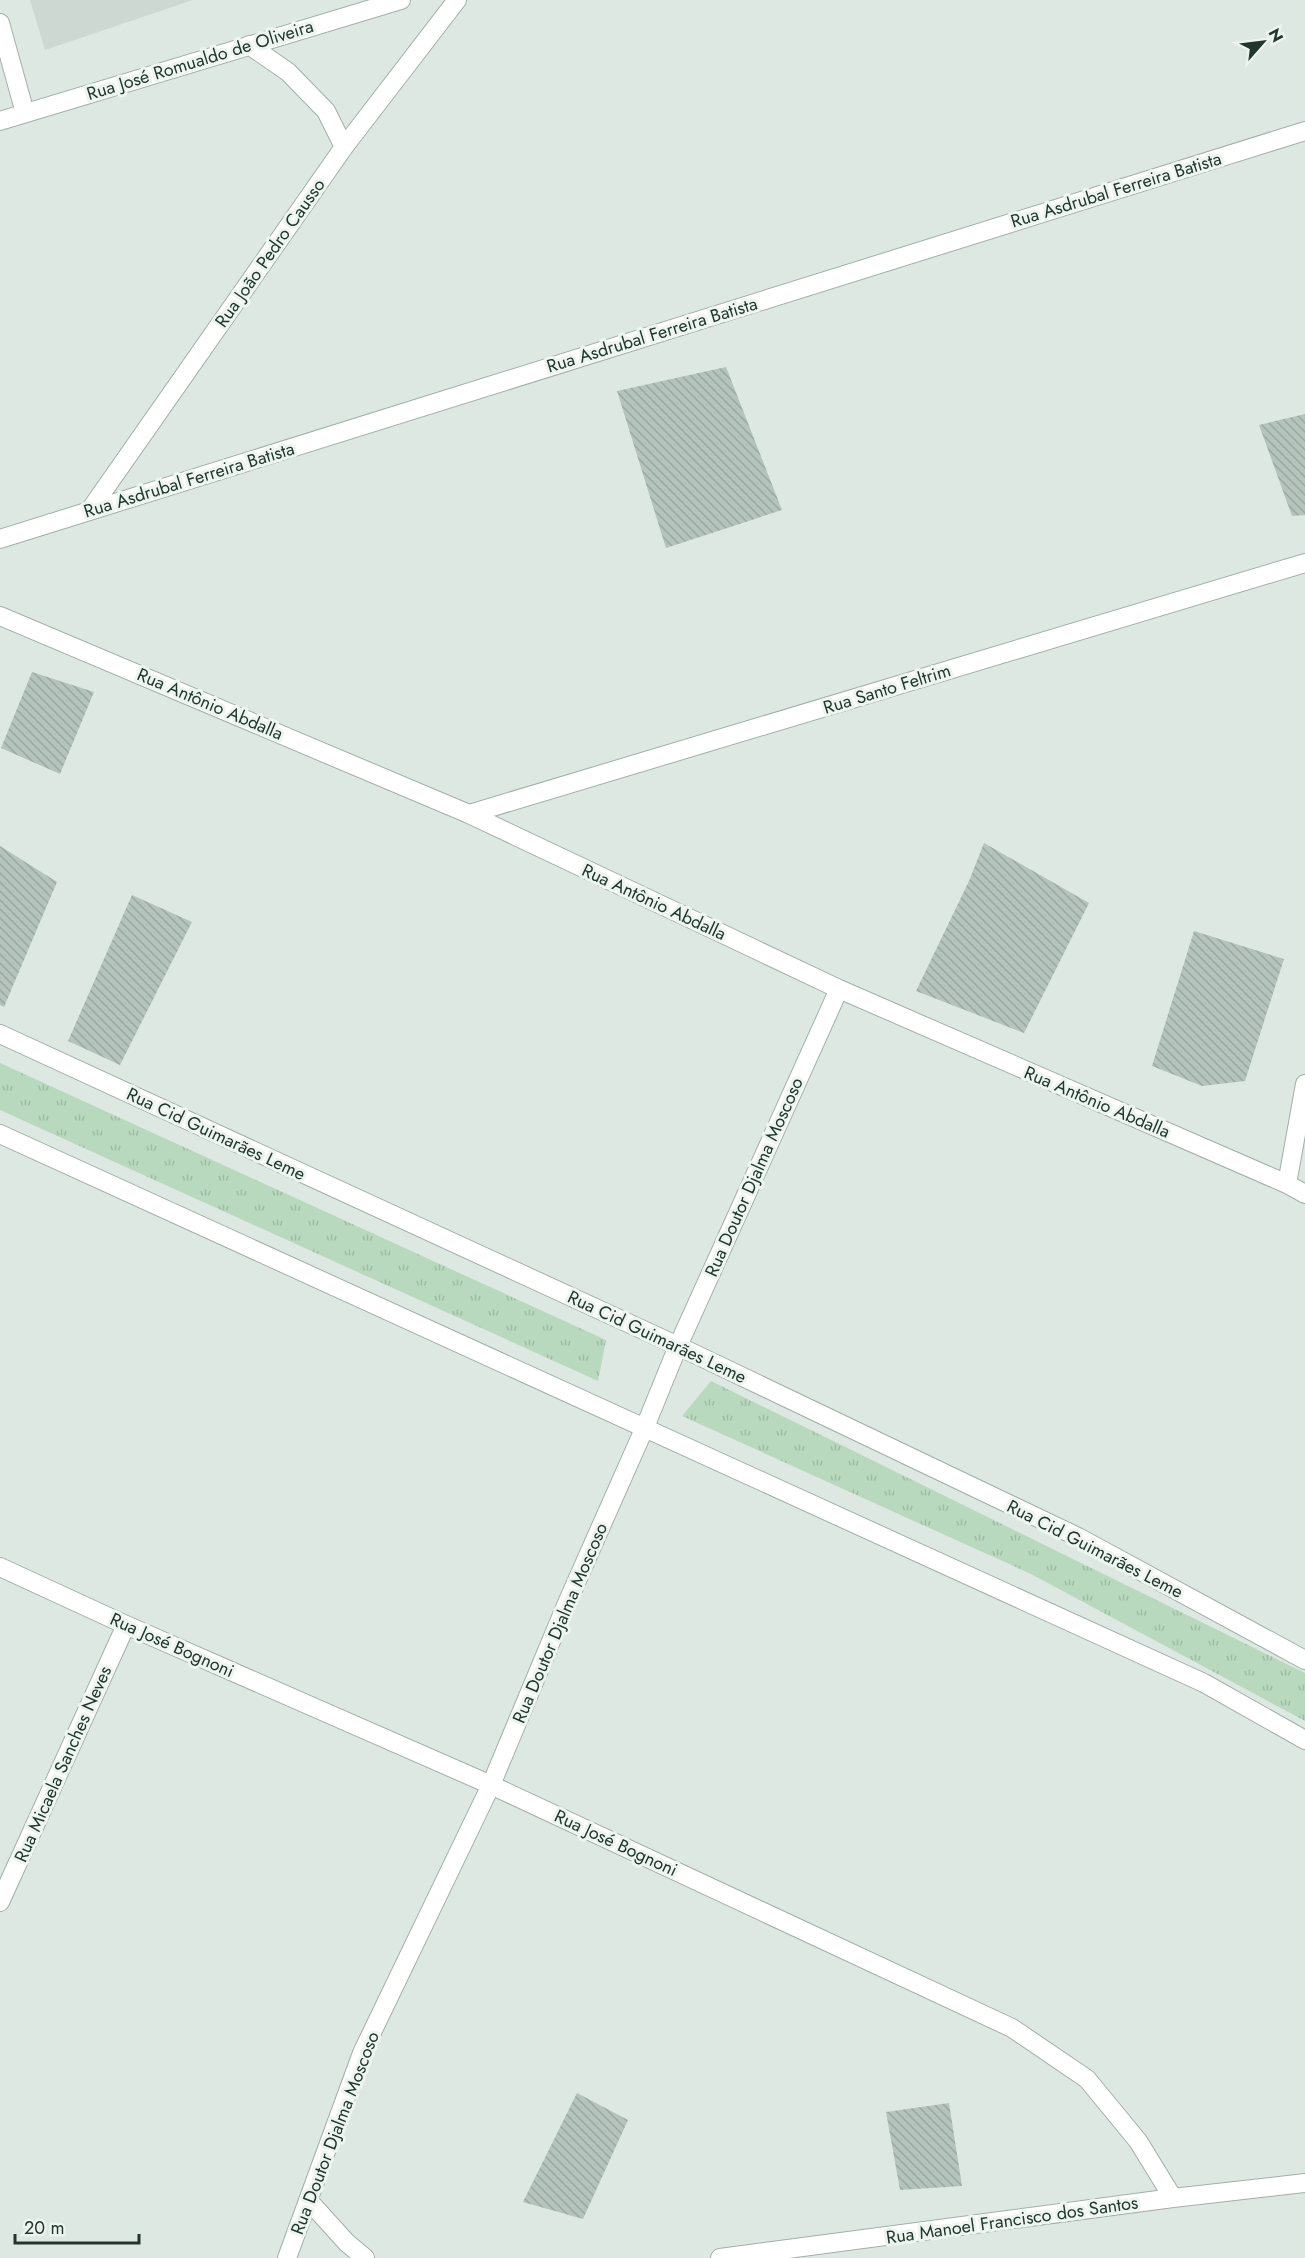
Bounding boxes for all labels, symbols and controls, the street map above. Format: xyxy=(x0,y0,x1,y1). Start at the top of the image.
north arrow xyxy=(1233,12,1293,72)
street label: Rua José Romualdo de Oliveira xyxy=(83,13,317,107)
text: N xyxy=(1263,24,1289,46)
street label: Rua Asdrubal Ferreira Batista xyxy=(1007,146,1225,234)
street label: Rua João Pedro Causso xyxy=(209,173,331,333)
street label: Rua Asdrubal Ferreira Batista xyxy=(543,291,761,379)
street label: Rua Asdrubal Ferreira Batista xyxy=(80,436,298,524)
street label: Rua Santo Feltrim xyxy=(820,657,954,721)
street label: Rua Antônio Abdalla xyxy=(133,661,287,747)
street label: Rua Antônio Abdalla xyxy=(578,857,730,947)
street label: Rua Antônio Abdalla xyxy=(1020,1059,1174,1145)
street label: Rua Doutor Djalma Moscoso xyxy=(698,1073,810,1281)
street label: Rua Cid Guimarães Leme xyxy=(122,1081,310,1187)
street label: Rua Cid Guimarães Leme xyxy=(563,1284,751,1390)
street label: Rua Cid Guimarães Leme xyxy=(1002,1493,1188,1605)
street label: Rua Doutor Djalma Moscoso xyxy=(506,1519,614,1727)
street label: Rua José Bognoni xyxy=(106,1606,238,1684)
street label: Rua Micaela Sanches Neves xyxy=(8,1662,118,1866)
street label: Rua José Bognoni xyxy=(550,1803,682,1883)
street label: Rua Doutor Djalma Moscoso xyxy=(284,2028,386,2238)
street label: Rua Manoel Francisco dos Santos xyxy=(884,2189,1140,2251)
scale bar xyxy=(15,2207,140,2245)
text: 20 m xyxy=(24,2215,64,2241)

